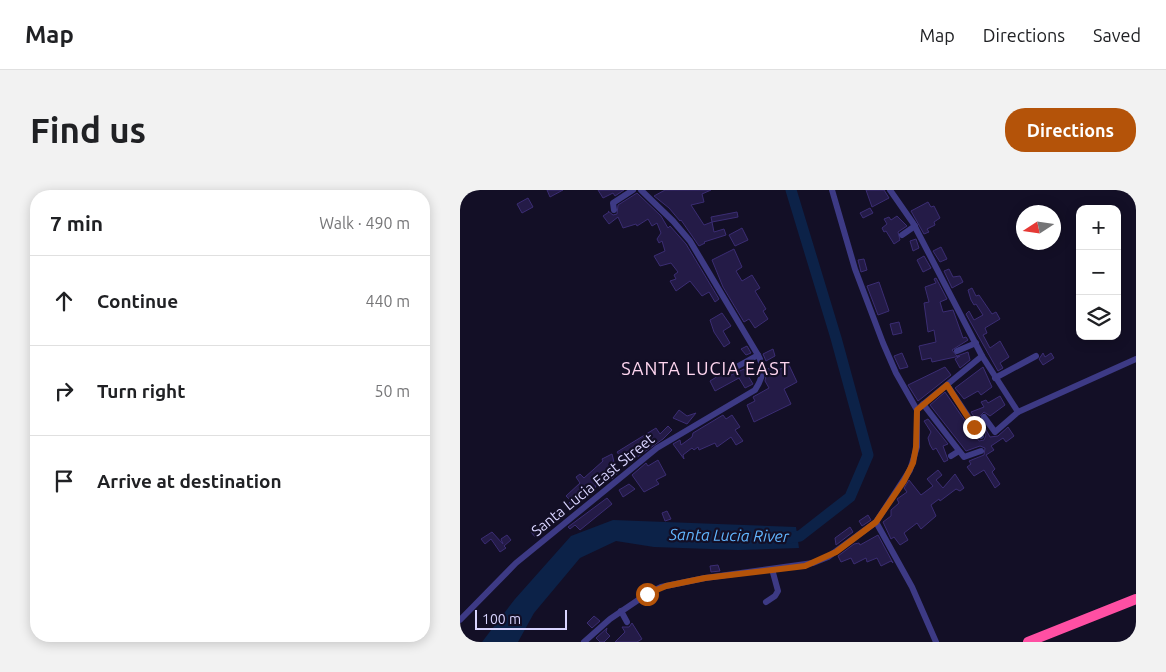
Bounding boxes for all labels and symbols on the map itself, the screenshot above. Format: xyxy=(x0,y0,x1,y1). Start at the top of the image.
north arrow xyxy=(1016,205,1061,250)
district label: SANTA LUCIA EAST xyxy=(621,358,791,378)
route end xyxy=(963,416,986,439)
street label: Santa Lucia East Street xyxy=(528,430,658,539)
water label: Santa Lucia River xyxy=(668,525,790,545)
route start xyxy=(636,583,659,606)
scale bar xyxy=(475,607,568,630)

